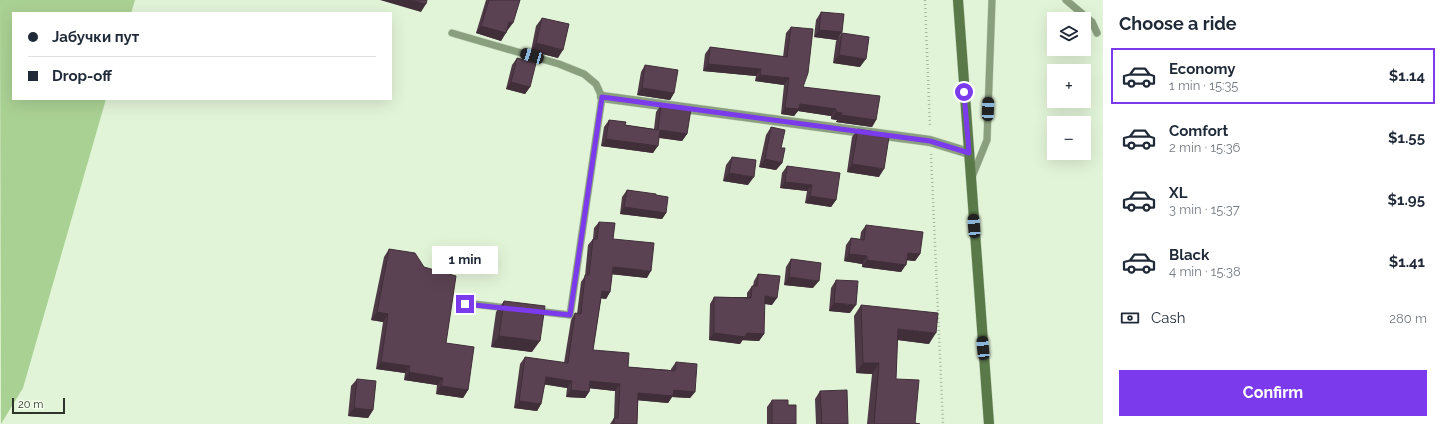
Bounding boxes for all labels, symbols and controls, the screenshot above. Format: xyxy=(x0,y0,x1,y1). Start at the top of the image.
map controls xyxy=(1047,12,1091,160)
button: layers xyxy=(1047,12,1091,56)
text: Choose a ride xyxy=(1119,13,1237,34)
text: Јабучки пут xyxy=(52,28,139,46)
car xyxy=(519,47,545,65)
icon: car xyxy=(1121,58,1157,94)
text: Economy xyxy=(1169,60,1236,78)
button: + xyxy=(1047,64,1091,108)
text: Drop-off xyxy=(52,67,112,85)
text: $1.14 xyxy=(1389,67,1425,85)
text: 1 min · 15:35 xyxy=(1169,78,1238,93)
route start xyxy=(955,83,973,101)
car xyxy=(982,97,994,121)
button: − xyxy=(1047,116,1091,160)
icon: car xyxy=(1121,120,1157,156)
text: Comfort xyxy=(1169,122,1228,140)
text: $1.55 xyxy=(1388,129,1425,147)
text: 2 min · 15:36 xyxy=(1169,140,1240,155)
icon: car xyxy=(1121,182,1157,218)
text: XL xyxy=(1169,184,1187,202)
text: $1.95 xyxy=(1388,191,1425,209)
text: 3 min · 15:37 xyxy=(1169,202,1240,217)
car xyxy=(967,214,981,238)
icon: car xyxy=(1121,244,1157,280)
callout: 1 min xyxy=(432,246,498,274)
text: Black xyxy=(1169,246,1209,264)
text: 1 min xyxy=(449,252,481,267)
text: $1.41 xyxy=(1389,253,1425,271)
text: 4 min · 15:38 xyxy=(1169,264,1241,279)
route end xyxy=(456,295,474,313)
icon: cash xyxy=(1119,307,1141,329)
text: Cash xyxy=(1151,309,1185,327)
text: 280 m xyxy=(1389,311,1427,326)
car xyxy=(976,336,990,360)
button: Confirm xyxy=(1119,370,1427,416)
scale bar xyxy=(12,396,65,415)
text: 20 m xyxy=(18,398,43,411)

